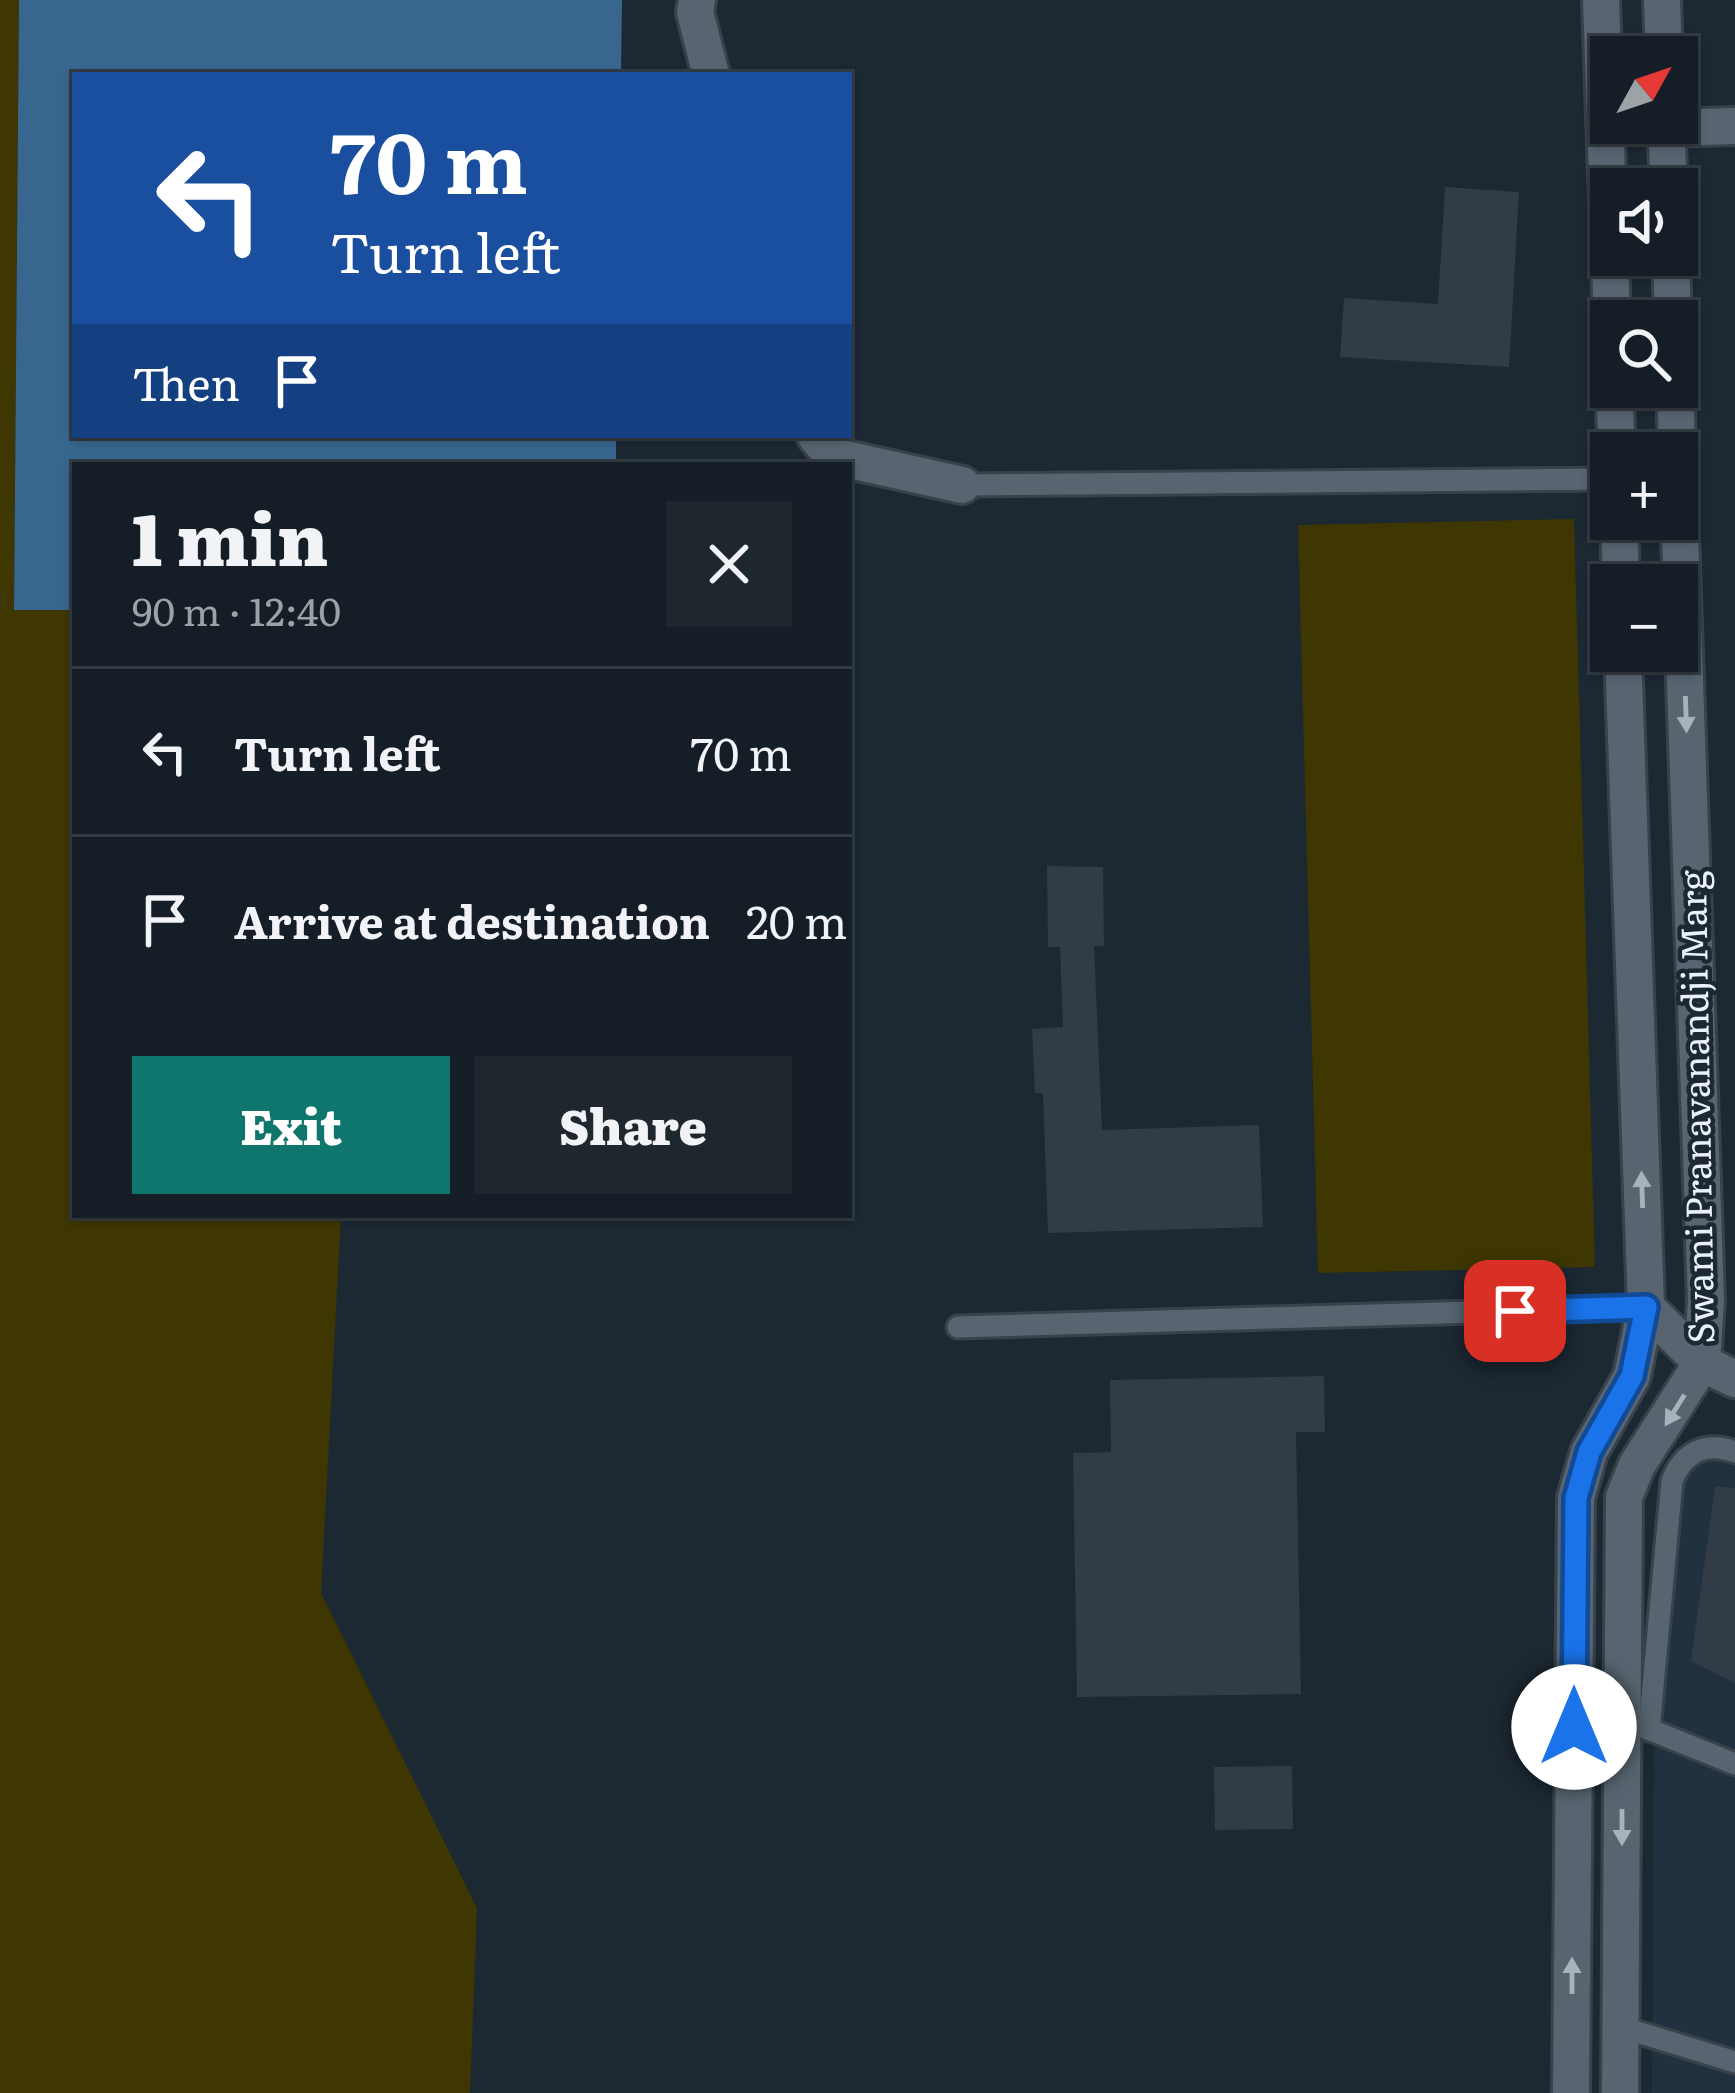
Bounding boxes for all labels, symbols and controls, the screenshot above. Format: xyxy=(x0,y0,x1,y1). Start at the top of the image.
north arrow xyxy=(1590,36,1698,144)
map controls xyxy=(1590,36,1698,672)
text: 70 m xyxy=(330,95,528,220)
icon: left xyxy=(132,120,288,276)
button: sound xyxy=(1590,168,1698,276)
text: Turn left xyxy=(330,209,561,290)
button: search xyxy=(1590,300,1698,408)
text: Then xyxy=(132,348,240,415)
icon: arrive xyxy=(264,348,330,414)
button: + xyxy=(1590,432,1698,540)
text: 1 min xyxy=(132,481,328,588)
button: close xyxy=(666,501,792,627)
button: − xyxy=(1590,564,1698,672)
text: 90 m · 12:40 xyxy=(132,580,341,638)
one-way arrow xyxy=(1677,696,1696,734)
text: Turn left xyxy=(234,718,441,785)
text: 70 m xyxy=(691,718,792,785)
icon: left xyxy=(132,719,198,785)
street label: Swami Pranavanandji Marg xyxy=(1664,869,1725,1344)
text: Arrive at destination xyxy=(234,886,710,953)
text: 20 m xyxy=(746,886,847,953)
icon: arrive xyxy=(132,887,198,953)
button: Exit xyxy=(132,1056,450,1194)
button: Share xyxy=(474,1056,792,1194)
one-way arrow xyxy=(1632,1170,1651,1208)
pin xyxy=(1464,1260,1566,1362)
icon: arrive xyxy=(1482,1278,1548,1344)
one-way arrow xyxy=(1665,1393,1686,1427)
position arrow xyxy=(1511,1664,1637,1790)
one-way arrow xyxy=(1612,1809,1632,1847)
one-way arrow xyxy=(1562,1956,1582,1994)

